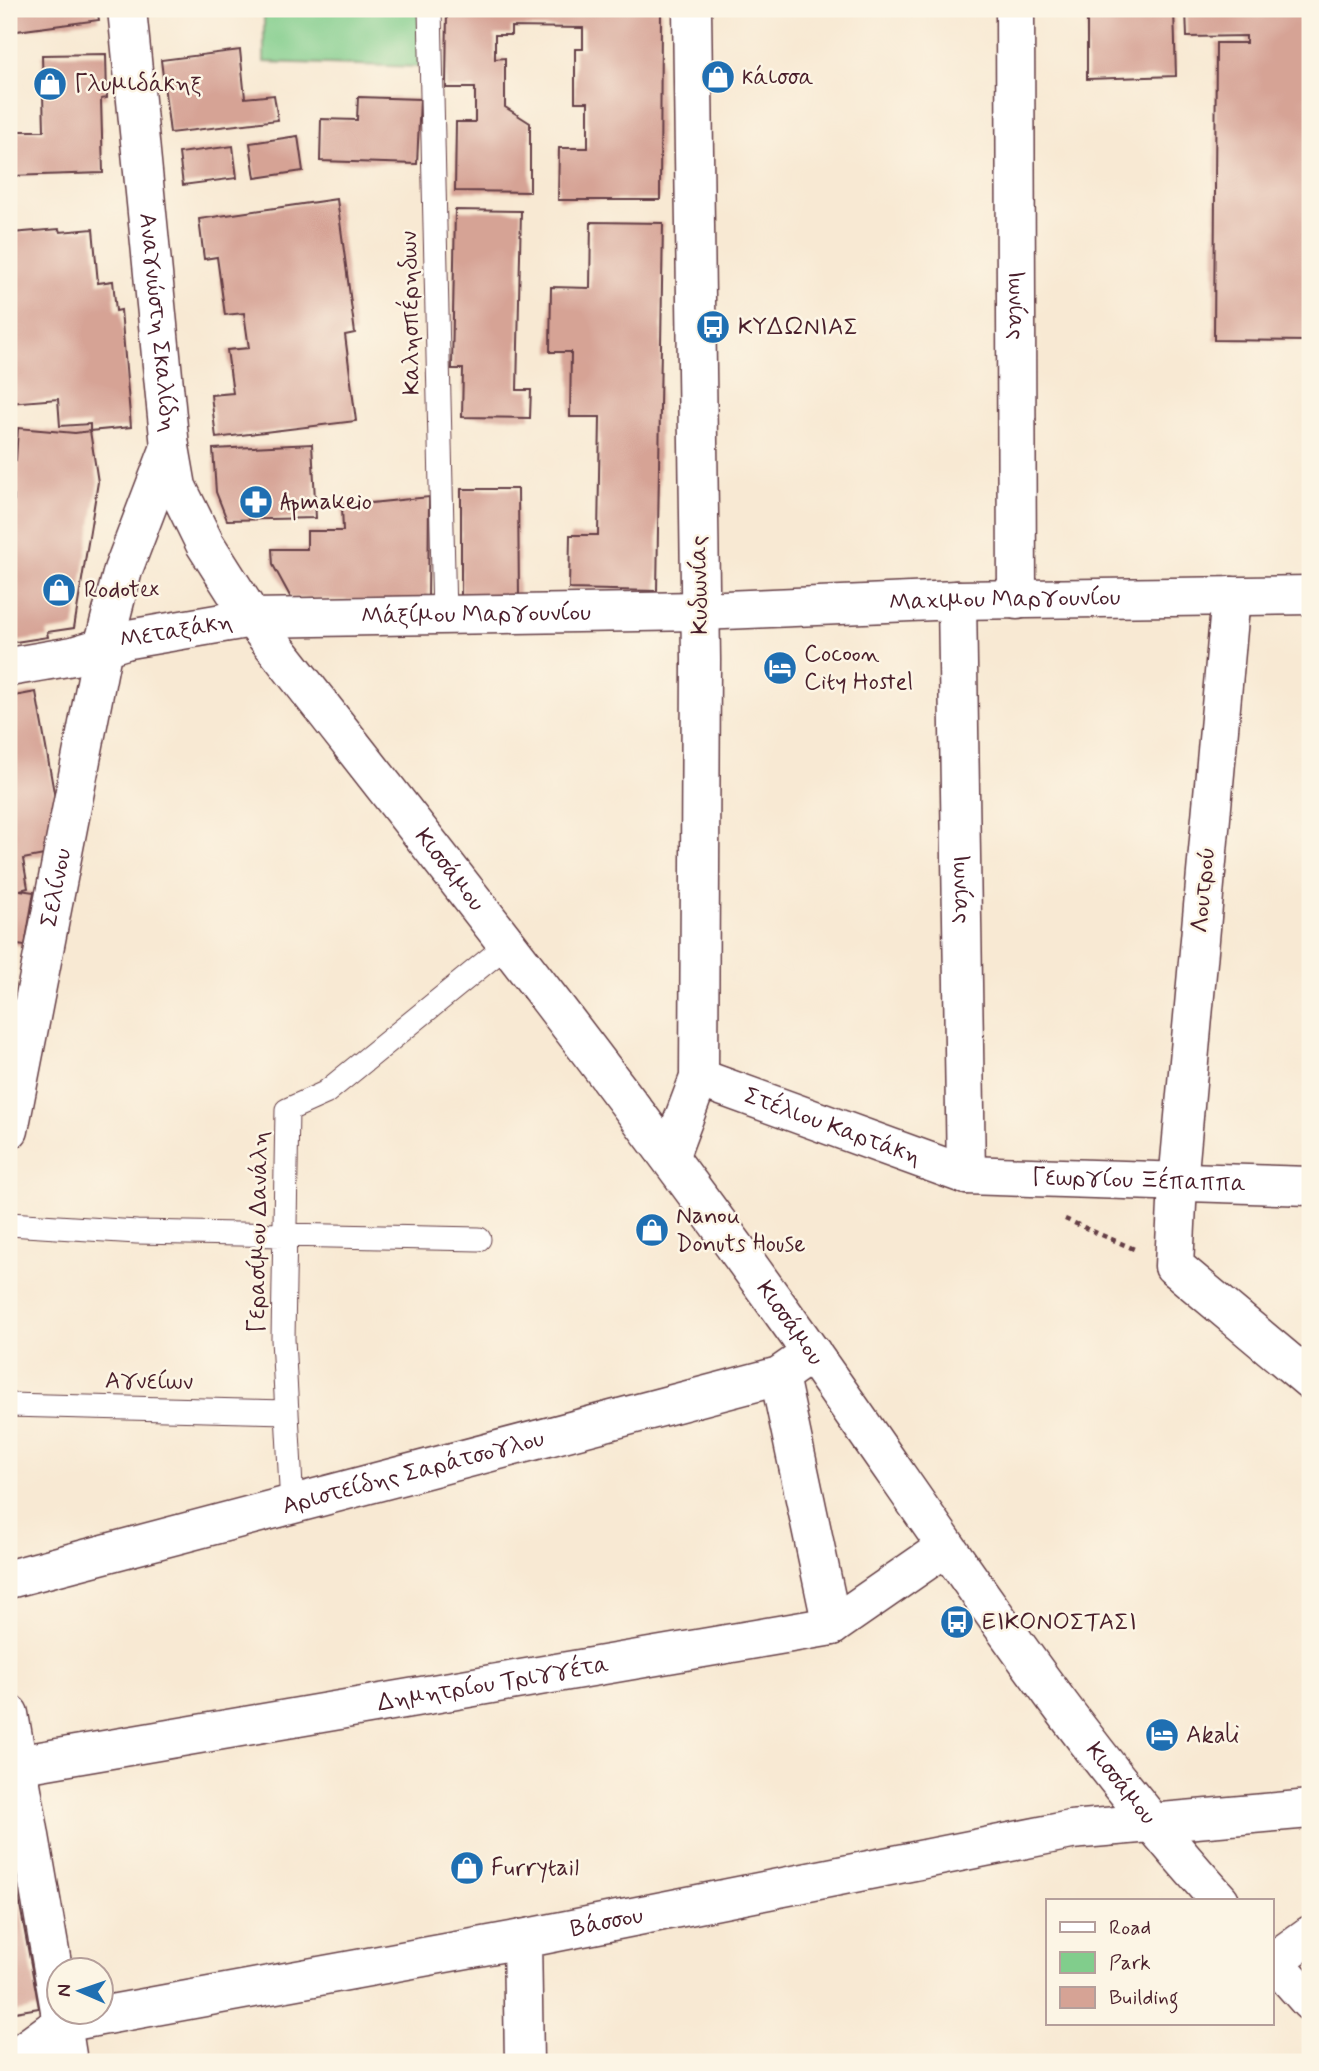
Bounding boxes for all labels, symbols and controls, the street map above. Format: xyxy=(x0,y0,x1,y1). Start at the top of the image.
shop icon: κάισσα xyxy=(699,58,737,96)
place label: κάισσα xyxy=(742,62,814,93)
shop icon: Γλυμιδάκηξ xyxy=(31,65,69,103)
place label: Γλυμιδάκηξ xyxy=(74,69,202,100)
street label: Αναγνώστη Σκαλίδη xyxy=(132,211,184,434)
street label: Καλησπέρηδων xyxy=(393,231,428,395)
street label: Ιωνίας xyxy=(1000,270,1032,340)
bus stop icon: ΚΥΔΩΝΙΑΣ xyxy=(694,308,732,346)
place label: ΚΥΔΩΝΙΑΣ xyxy=(738,312,858,343)
pharmacy icon: Apmakeio xyxy=(237,483,275,521)
place label: Apmakeio xyxy=(280,487,372,521)
street label: Κυδωνίας xyxy=(684,535,716,635)
shop icon: Rodotex xyxy=(40,571,78,609)
place label: Rodotex xyxy=(84,575,159,606)
street label: Μαχιμου Mαργουνίου xyxy=(888,582,1121,618)
street label: Μάξίμου Mαργουνίου xyxy=(361,597,591,632)
street label: Μεταξάκη xyxy=(117,606,235,656)
place label: Cocoon City Hostel xyxy=(804,639,913,698)
hotel icon: Cocoon City Hostel xyxy=(761,649,799,687)
street label: Κισσάμου xyxy=(407,822,492,918)
street label: Σελίνου xyxy=(33,845,79,930)
street label: Λουτρού xyxy=(1185,846,1223,934)
street label: Ιωνίας xyxy=(945,854,978,924)
street label: Στέλιου Καρτάκη xyxy=(740,1080,925,1173)
street label: Γερασίμου Δανάλη xyxy=(242,1131,276,1333)
street label: Γεωργίου Ξέπαππα xyxy=(1031,1162,1246,1199)
place label: Nanou Donuts House xyxy=(676,1201,805,1260)
shop icon: Nanou Donuts House xyxy=(633,1211,671,1249)
street label: Κισσάμου xyxy=(749,1275,831,1372)
street label: Αγνείων xyxy=(105,1366,193,1398)
street label: Αριστείδης Σαράτσογλου xyxy=(279,1423,548,1522)
bus stop icon: ΕΙΚΟΝΟΣΤΑΣΙ xyxy=(938,1603,976,1641)
place label: ΕΙΚΟΝΟΣΤΑΣΙ xyxy=(982,1607,1137,1638)
street label: Δημητρίου Τριγγέτα xyxy=(375,1649,611,1719)
hotel icon: Akali xyxy=(1143,1716,1181,1754)
place label: Akali xyxy=(1186,1720,1240,1751)
street label: Κισσάμου xyxy=(1079,1736,1163,1831)
shop icon: Furrytail xyxy=(448,1849,486,1887)
place label: Furrytail xyxy=(491,1853,579,1884)
legend xyxy=(1046,1899,1274,2025)
street label: Βάσσου xyxy=(568,1900,646,1944)
text: Road xyxy=(1109,1914,1151,1942)
text: Park xyxy=(1109,1949,1151,1977)
north arrow xyxy=(46,1955,116,2025)
text: N xyxy=(52,1984,77,1997)
text: Building xyxy=(1109,1984,1179,2014)

